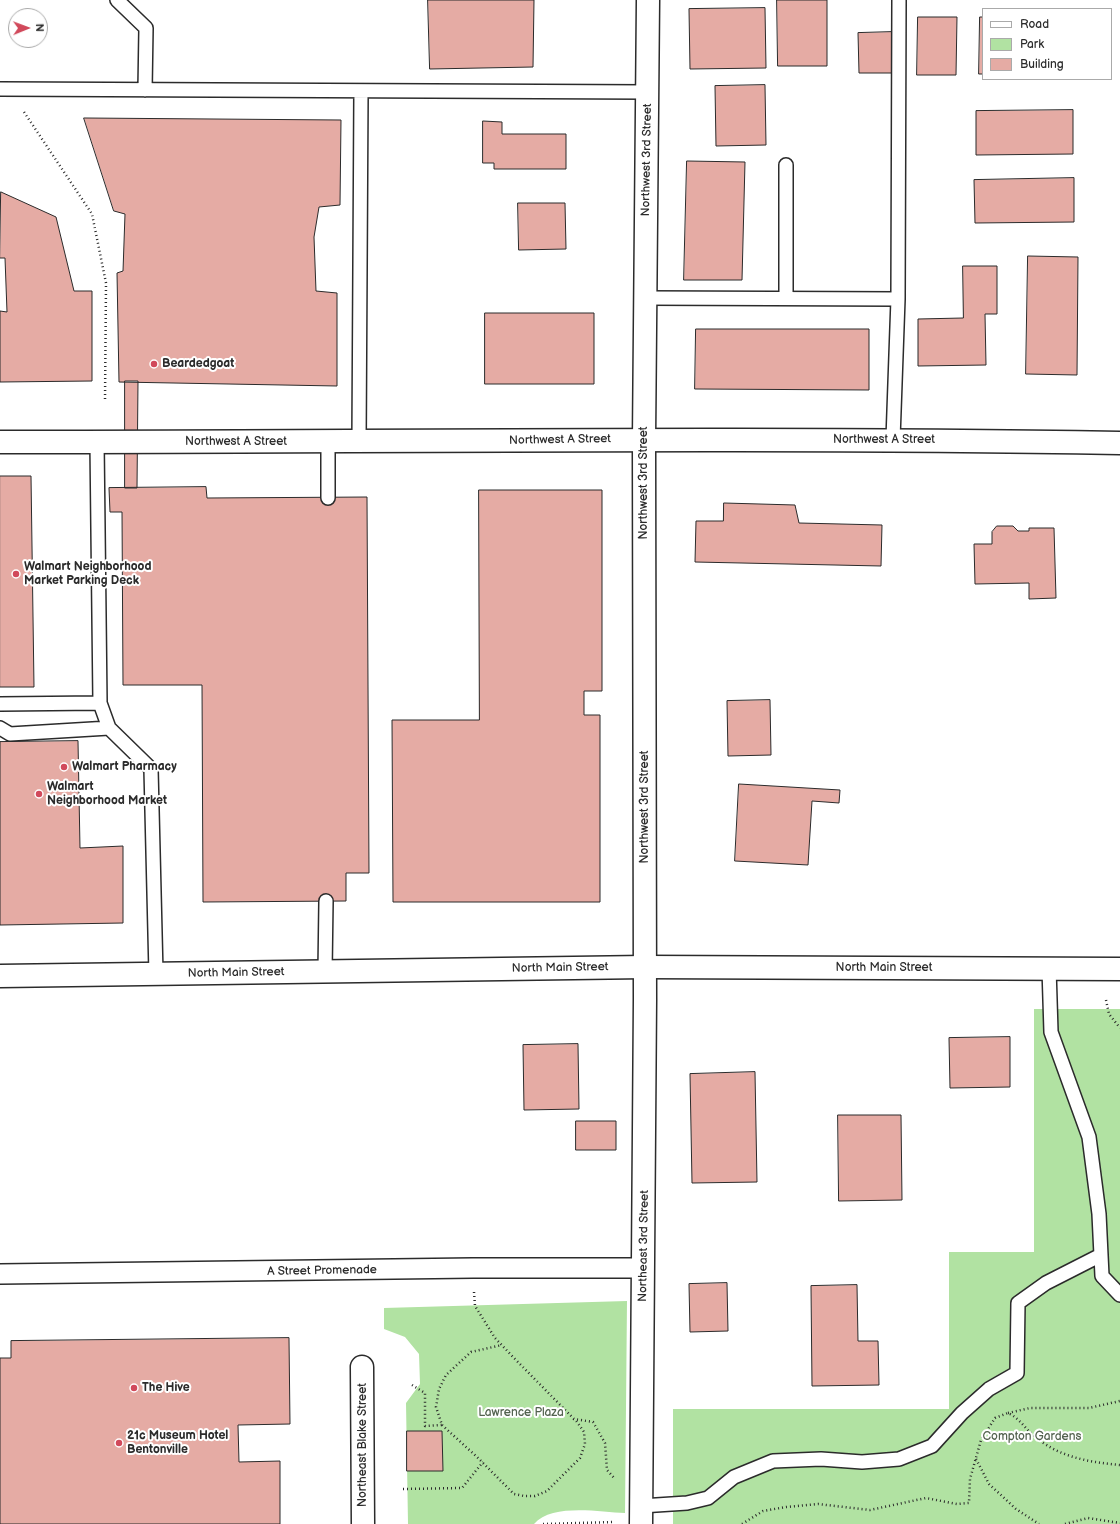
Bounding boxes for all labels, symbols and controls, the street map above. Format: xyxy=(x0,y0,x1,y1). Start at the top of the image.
north arrow xyxy=(8,8,48,48)
legend xyxy=(982,8,1112,80)
text: Road xyxy=(1020,17,1049,32)
text: N xyxy=(33,24,46,32)
text: Park xyxy=(1020,37,1044,52)
text: Building xyxy=(1020,57,1064,72)
street label: Northwest 3rd Street xyxy=(639,103,655,217)
place label: Beardedgoat xyxy=(162,357,234,371)
marker: Beardedgoat xyxy=(149,359,159,369)
street label: Northwest 3rd Street xyxy=(637,426,651,540)
street label: Northwest A Street xyxy=(509,432,611,448)
street label: Northwest A Street xyxy=(833,433,935,447)
street label: Northwest A Street xyxy=(185,435,287,449)
place label: Walmart Neighborhood Market Parking Deck xyxy=(24,560,151,588)
marker: Walmart Neighborhood Market Parking Deck xyxy=(11,569,21,579)
street label: Northwest 3rd Street xyxy=(638,750,652,864)
place label: Walmart Pharmacy xyxy=(72,760,177,774)
marker: Walmart Pharmacy xyxy=(59,762,69,772)
place label: Walmart Neighborhood Market xyxy=(47,780,167,808)
marker: Walmart Neighborhood Market xyxy=(34,789,44,799)
street label: North Main Street xyxy=(511,960,609,976)
street label: North Main Street xyxy=(836,961,932,975)
street label: North Main Street xyxy=(187,965,285,981)
street label: Northeast 3rd Street xyxy=(636,1190,652,1302)
street label: A Street Promenade xyxy=(267,1263,377,1279)
place label: The Hive xyxy=(142,1381,190,1395)
marker: The Hive xyxy=(129,1383,139,1393)
street label: Northeast Blake Street xyxy=(356,1383,370,1507)
park label: Lawrence Plaza xyxy=(478,1406,564,1420)
place label: 21c Museum Hotel Bentonville xyxy=(127,1429,228,1457)
park label: Compton Gardens xyxy=(983,1430,1081,1444)
marker: 21c Museum Hotel Bentonville xyxy=(114,1438,124,1448)

